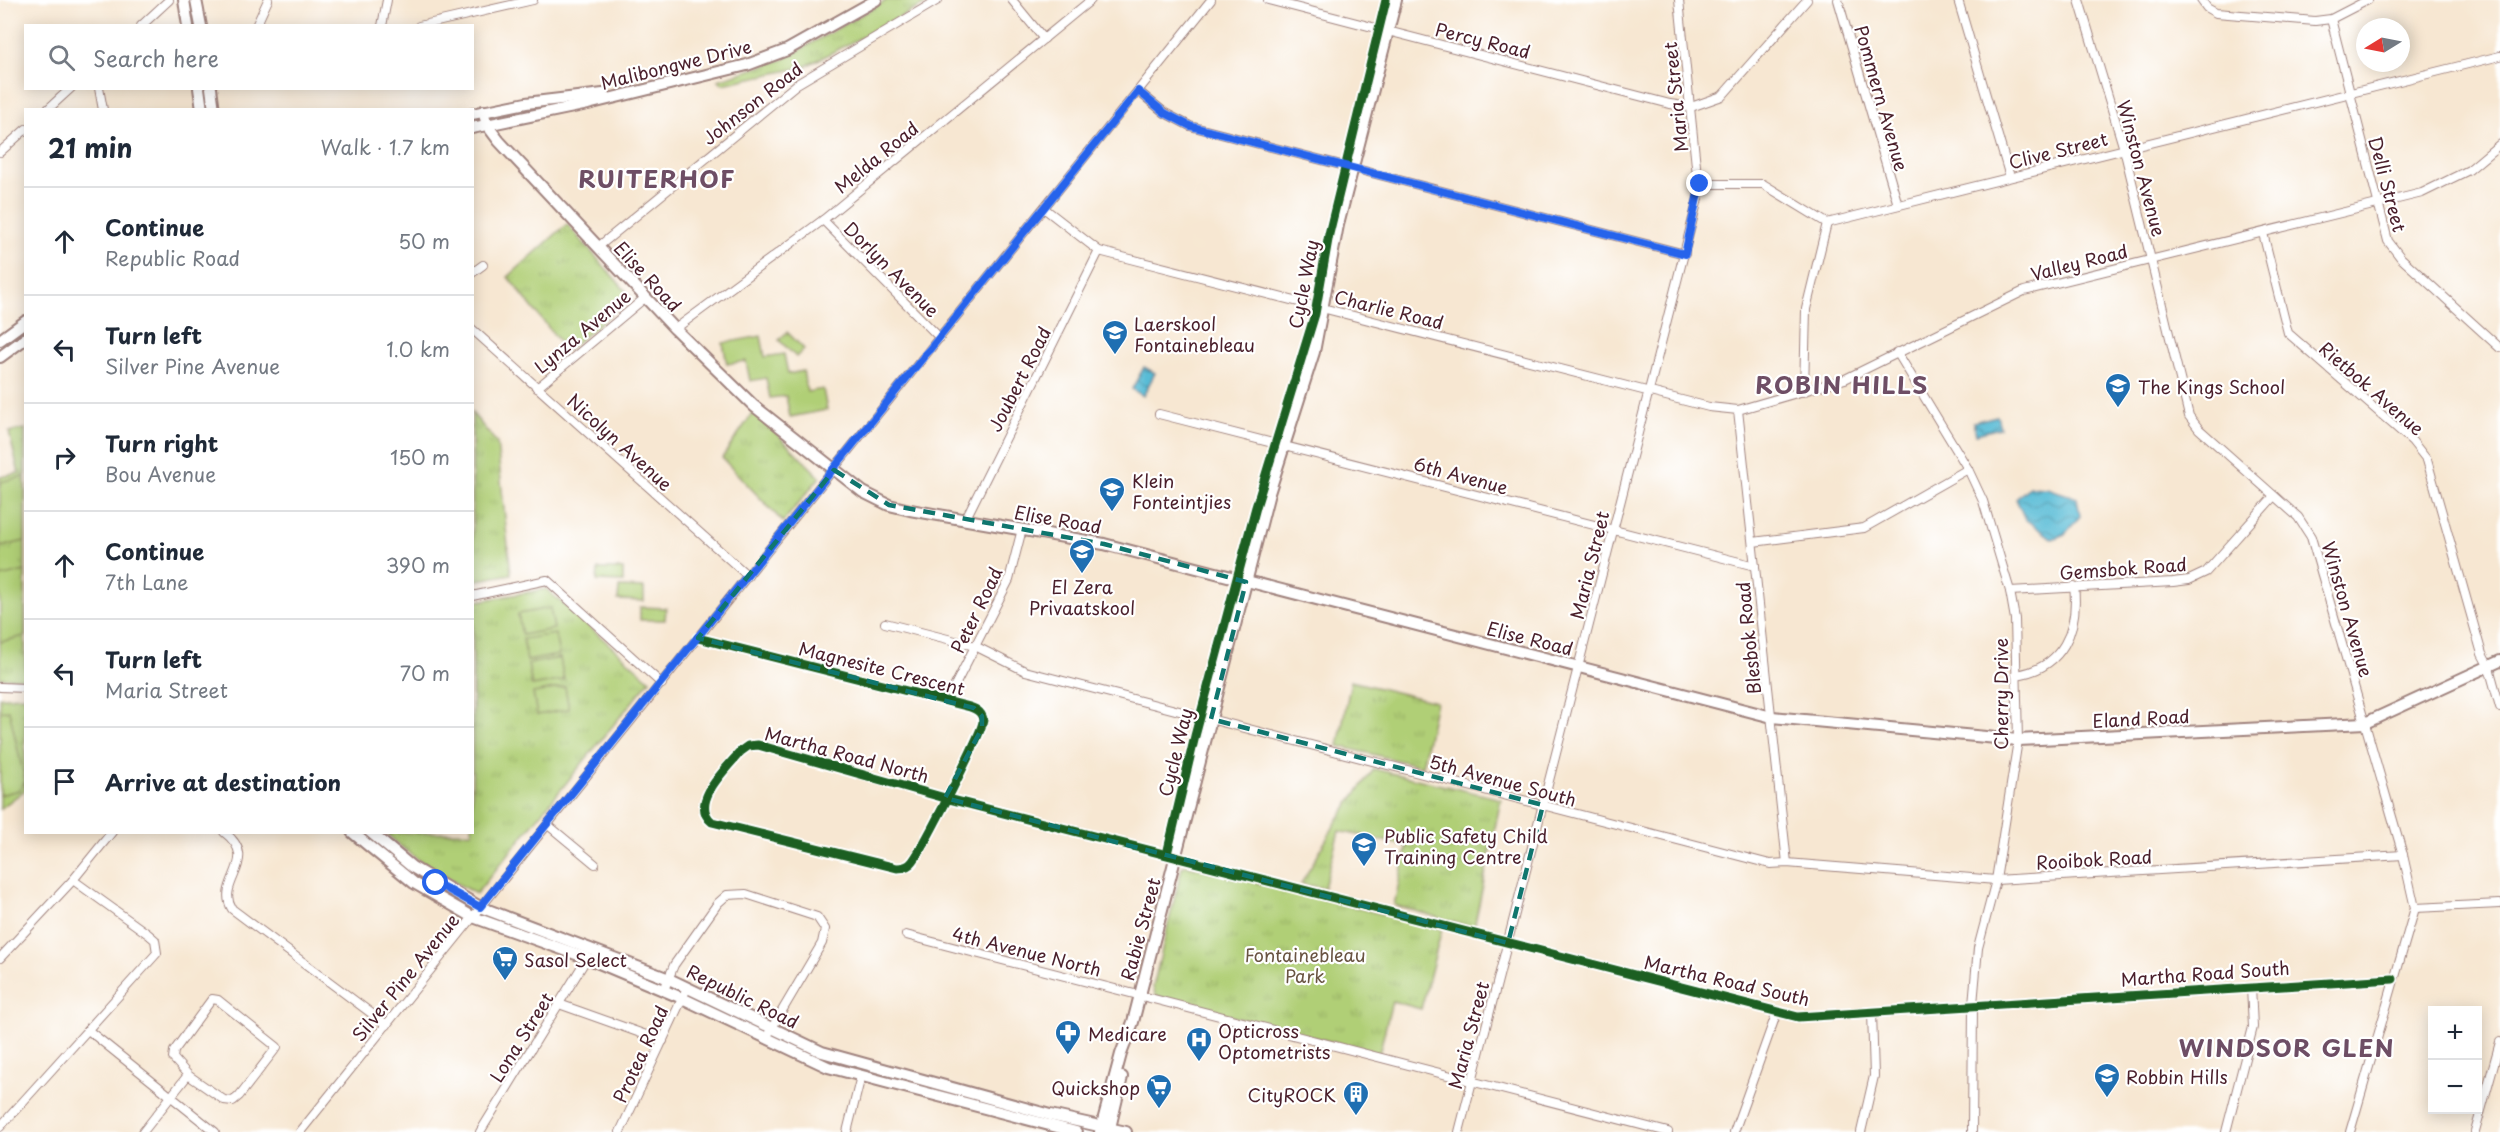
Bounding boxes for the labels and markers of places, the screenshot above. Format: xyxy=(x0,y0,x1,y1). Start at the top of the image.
place label: Laerskool Fontainebleau xyxy=(1134,310,1255,358)
school or university icon: Laerskool Fontainebleau xyxy=(1100,318,1130,356)
school or university icon: The Kings School xyxy=(2103,371,2133,409)
place label: The Kings School xyxy=(2138,373,2285,400)
place label: Klein Fonteintjies xyxy=(1132,467,1231,515)
school or university icon: Klein Fonteintjies xyxy=(1097,475,1127,513)
school or university icon: El Zera Privaatskool xyxy=(1067,537,1097,575)
place label: El Zera Privaatskool xyxy=(1029,573,1135,621)
place label: Public Safety Child Training Centre xyxy=(1384,822,1548,870)
school or university icon: Public Safety Child Training Centre xyxy=(1349,830,1379,868)
supermarket icon: Sasol Select xyxy=(490,944,520,982)
place label: Sasol Select xyxy=(524,946,627,973)
place label: Opticross Optometrists xyxy=(1218,1017,1330,1065)
pharmacy icon: Medicare xyxy=(1053,1018,1083,1056)
place label: Medicare xyxy=(1088,1020,1167,1047)
hospital icon: Opticross Optometrists xyxy=(1184,1025,1214,1063)
school or university icon: Robbin Hills xyxy=(2092,1061,2122,1099)
place label: Robbin Hills xyxy=(2126,1063,2228,1090)
supermarket icon: Quickshop xyxy=(1144,1072,1174,1110)
place label: Quickshop xyxy=(1051,1074,1140,1101)
building icon: CityROCK xyxy=(1341,1079,1371,1117)
place label: CityROCK xyxy=(1248,1081,1336,1108)

